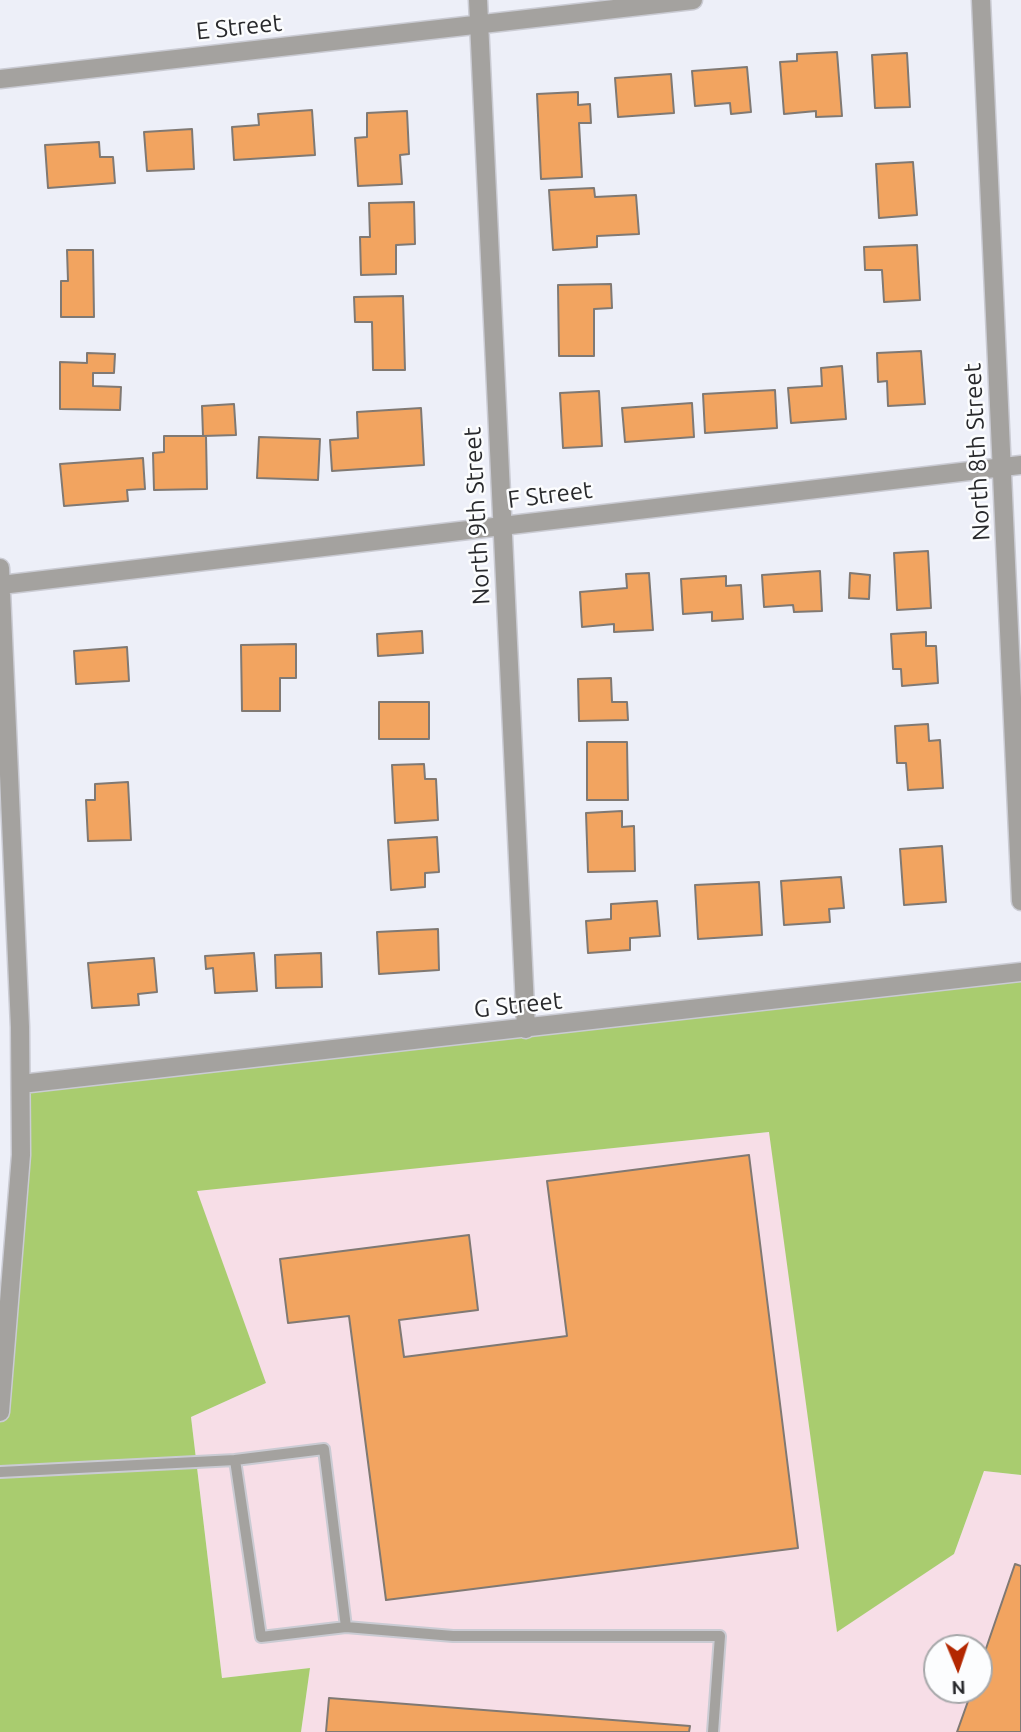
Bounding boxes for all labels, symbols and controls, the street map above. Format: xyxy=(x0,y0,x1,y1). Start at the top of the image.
street label: E Street xyxy=(195,8,283,46)
street label: North 8th Street xyxy=(958,362,996,542)
street label: North 9th Street xyxy=(458,426,496,606)
street label: F Street xyxy=(506,476,594,514)
street label: G Street xyxy=(473,986,563,1024)
north arrow xyxy=(923,1634,993,1704)
text: N xyxy=(951,1677,966,1699)

